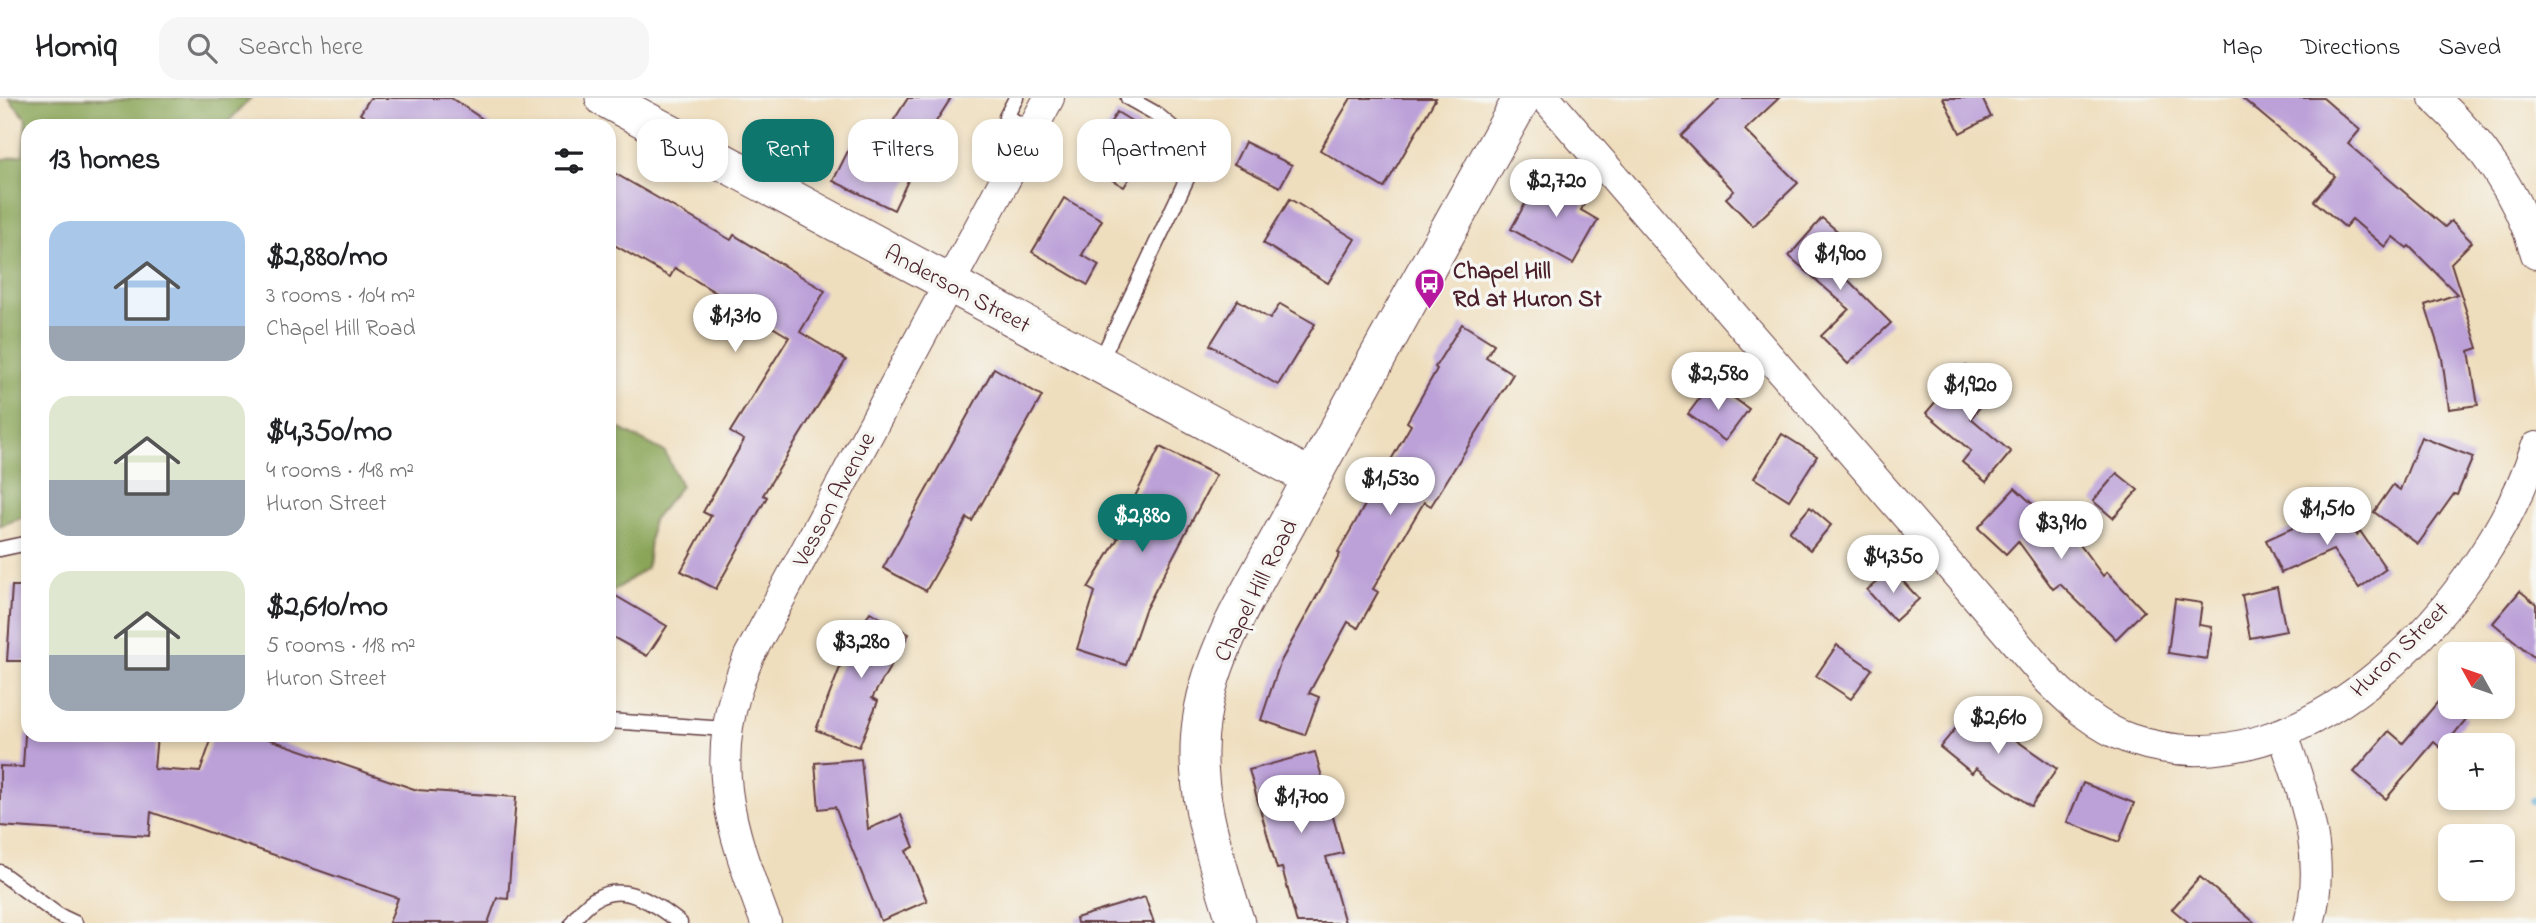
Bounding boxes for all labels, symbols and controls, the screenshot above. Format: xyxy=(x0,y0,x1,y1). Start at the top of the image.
search box xyxy=(159,17,649,80)
text: Homiq xyxy=(35,24,117,72)
icon: search xyxy=(183,29,221,67)
text: Search here xyxy=(239,29,363,67)
text: Map xyxy=(2222,31,2263,66)
text: Directions xyxy=(2301,31,2400,66)
text: Saved xyxy=(2438,31,2501,66)
chip: Buy xyxy=(637,119,728,182)
chip: Rent xyxy=(742,119,834,182)
chip: Filters xyxy=(848,119,958,182)
chip: New xyxy=(972,119,1063,182)
chip: Apartment xyxy=(1077,119,1231,182)
text: 13 homes xyxy=(49,139,160,183)
icon: filters xyxy=(550,142,588,180)
pin: $2,720 xyxy=(1499,159,1613,219)
text: $2,720 xyxy=(1526,165,1586,198)
pin: $1,900 xyxy=(1783,232,1897,292)
text: $2,880/mo xyxy=(266,236,388,280)
street label: Anderson Street xyxy=(877,237,1036,344)
text: $1,900 xyxy=(1814,238,1866,271)
icon: home xyxy=(105,249,189,333)
place label: Chapel Hill Rd at Huron St xyxy=(1453,255,1603,318)
bus stop icon: Chapel Hill Rd at Huron St xyxy=(1413,267,1447,311)
text: 3 rooms · 104 m² xyxy=(266,280,415,313)
pin: $1,310 xyxy=(678,294,792,354)
text: $1,310 xyxy=(709,300,761,333)
text: Chapel Hill Road xyxy=(266,313,415,346)
pin: $2,580 xyxy=(1661,352,1775,412)
text: $2,580 xyxy=(1687,358,1749,391)
pin: $1,920 xyxy=(1913,364,2027,423)
text: $1,920 xyxy=(1943,369,1997,402)
text: $4,350/mo xyxy=(266,411,392,455)
icon: home xyxy=(105,424,189,508)
street label: Vesson Avenue xyxy=(784,426,886,575)
text: 4 rooms · 148 m² xyxy=(266,455,414,488)
pin: $1,530 xyxy=(1333,458,1447,517)
text: $1,530 xyxy=(1361,463,1419,496)
text: Huron Street xyxy=(266,488,387,521)
pin: $1,510 xyxy=(2270,488,2384,547)
text: $1,510 xyxy=(2299,493,2355,526)
pin: $2,880 xyxy=(1085,494,1199,554)
text: $2,880 xyxy=(1114,500,1170,533)
pin: $3,910 xyxy=(2004,502,2118,561)
text: $3,910 xyxy=(2035,507,2087,540)
street label: Chapel Hill Road xyxy=(1206,513,1308,669)
pin: $4,350 xyxy=(1836,536,1950,595)
text: $4,350 xyxy=(1863,541,1923,574)
text: $2,610/mo xyxy=(266,586,388,630)
street label: Huron Street xyxy=(2343,595,2458,707)
icon: home xyxy=(105,599,189,683)
pin: $3,280 xyxy=(804,620,918,680)
text: $3,280 xyxy=(832,626,890,659)
text: 5 rooms · 118 m² xyxy=(266,630,416,663)
north arrow xyxy=(2438,642,2515,719)
map controls xyxy=(2438,642,2515,901)
text: Huron Street xyxy=(266,663,387,696)
pin: $2,610 xyxy=(1941,696,2055,756)
text: $2,610 xyxy=(1970,702,2026,735)
button: + xyxy=(2438,733,2515,810)
pin: $1,700 xyxy=(1244,776,1358,835)
text: $1,700 xyxy=(1274,781,1328,814)
button: − xyxy=(2438,824,2515,901)

